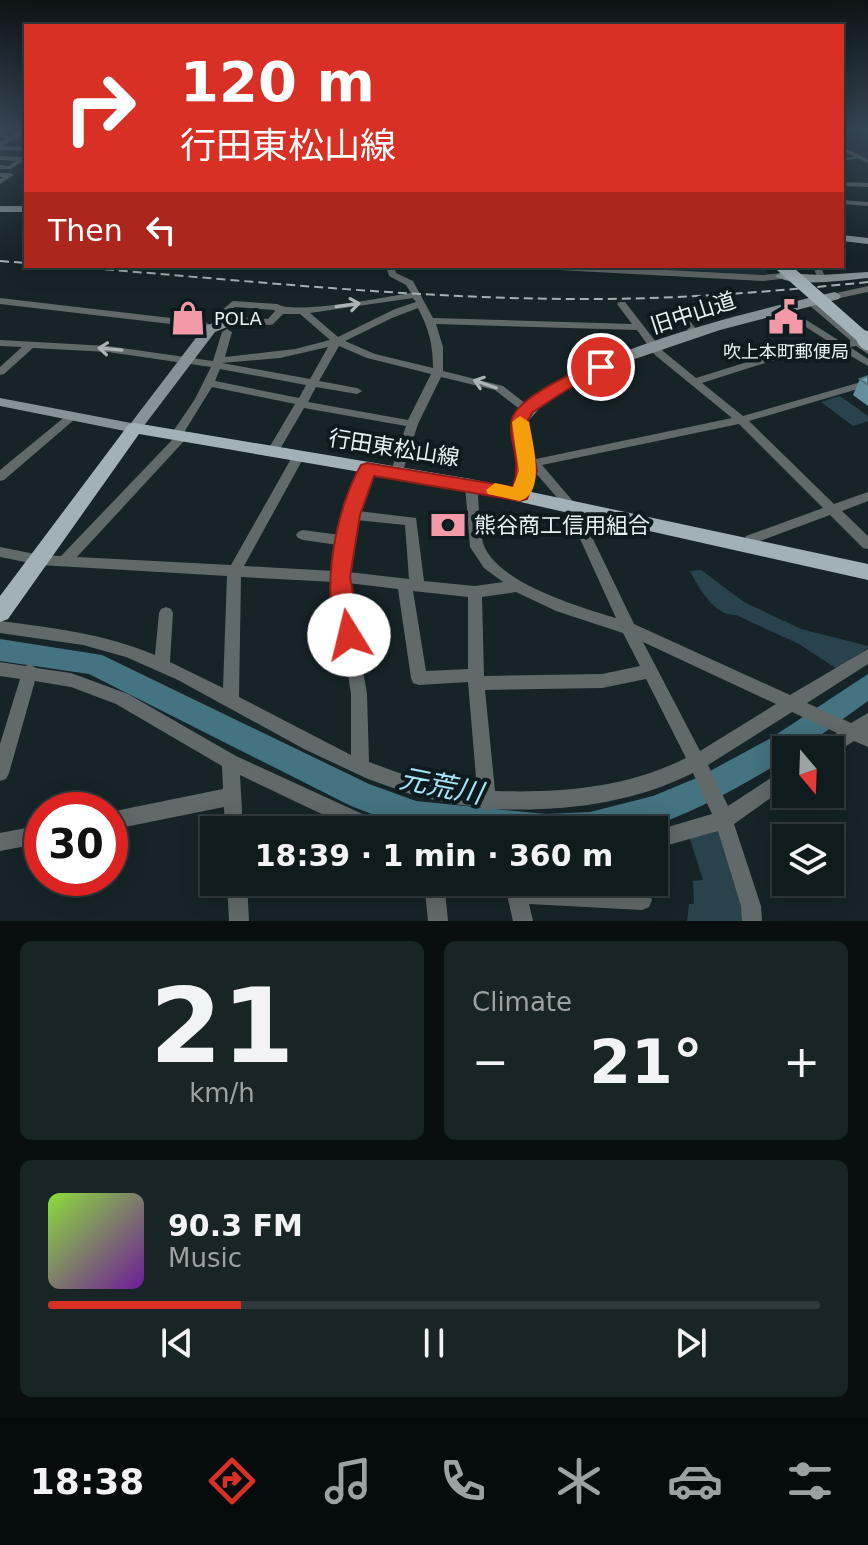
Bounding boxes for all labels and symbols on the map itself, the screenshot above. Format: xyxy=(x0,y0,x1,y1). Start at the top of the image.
street label: 旧中山道 xyxy=(647,288,739,338)
one-way arrow xyxy=(335,297,360,312)
public building icon: 吹上本町郵便局 xyxy=(767,298,805,336)
shop icon: POLA xyxy=(169,299,207,337)
place label: POLA xyxy=(214,308,262,329)
pin xyxy=(567,333,635,401)
place label: 吹上本町郵便局 xyxy=(723,341,849,362)
one-way arrow xyxy=(97,342,124,357)
one-way arrow xyxy=(473,375,498,390)
street label: 行田東松山線 xyxy=(327,425,461,471)
bank icon: 熊谷商工信用組合 xyxy=(429,506,467,544)
place label: 熊谷商工信用組合 xyxy=(474,513,650,538)
position arrow xyxy=(307,593,391,677)
north arrow xyxy=(772,736,844,808)
water label: 元荒川 xyxy=(397,762,488,811)
speed limit sign: 30 xyxy=(24,792,128,896)

